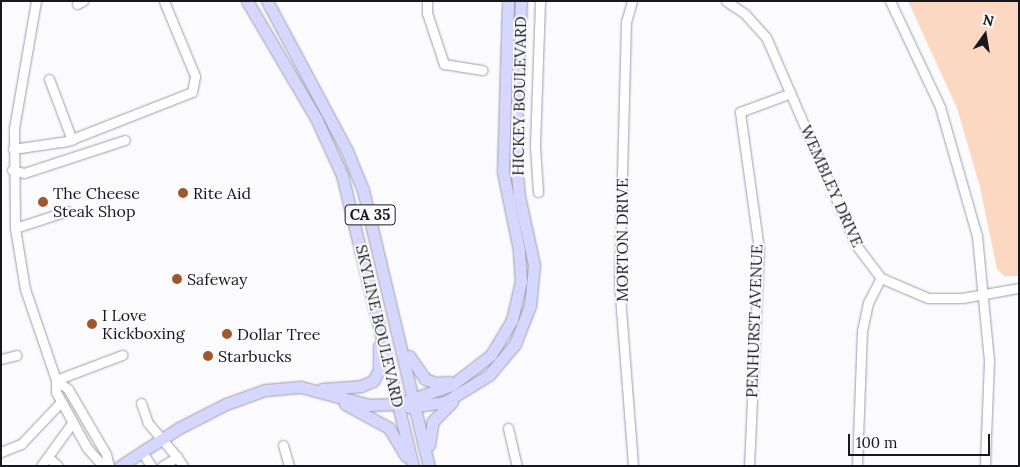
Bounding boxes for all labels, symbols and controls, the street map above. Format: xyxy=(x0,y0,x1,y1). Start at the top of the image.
north arrow xyxy=(960,10,1010,60)
text: N xyxy=(981,10,996,30)
street label: HICKEY BOULEVARD xyxy=(508,16,530,176)
street label: WEMBLEY DRIVE xyxy=(796,122,868,250)
street label: MORTON DRIVE xyxy=(612,178,632,302)
place label: The Cheese Steak Shop xyxy=(53,183,140,221)
place label: Rite Aid xyxy=(193,183,251,203)
marker: Rite Aid xyxy=(177,187,189,199)
marker: The Cheese Steak Shop xyxy=(37,196,49,208)
road number: CA 35 xyxy=(344,202,396,228)
street label: SKYLINE BOULEVARD xyxy=(352,243,408,409)
street label: PENHURST AVENUE xyxy=(742,244,766,398)
place label: Safeway xyxy=(187,269,247,289)
marker: Safeway xyxy=(171,273,183,285)
place label: I Love Kickboxing xyxy=(102,305,185,343)
marker: I Love Kickboxing xyxy=(86,318,98,330)
place label: Dollar Tree xyxy=(237,324,320,344)
marker: Dollar Tree xyxy=(221,328,233,340)
place label: Starbucks xyxy=(218,346,292,366)
marker: Starbucks xyxy=(202,350,214,362)
scale bar xyxy=(850,424,992,456)
text: 100 m xyxy=(856,433,897,452)

